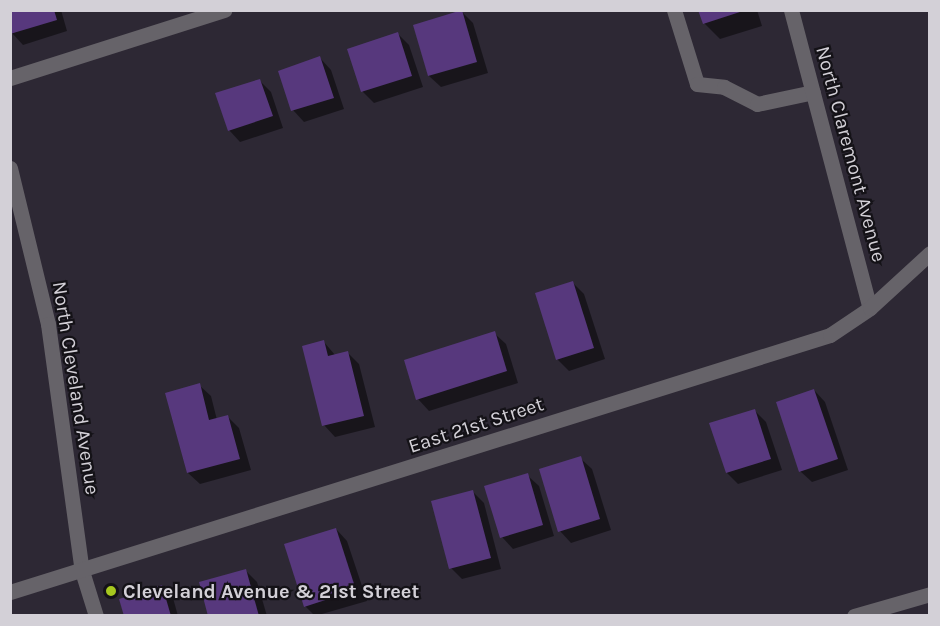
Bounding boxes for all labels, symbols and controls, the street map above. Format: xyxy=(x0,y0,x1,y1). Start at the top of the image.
street label: North Claremont Avenue xyxy=(811,44,891,264)
street label: North Cleveland Avenue xyxy=(47,280,105,496)
street label: East 21st Street xyxy=(405,392,547,458)
place label: Cleveland Avenue & 21st Street xyxy=(123,579,419,603)
marker: Cleveland Avenue & 21st Street xyxy=(104,584,118,598)

